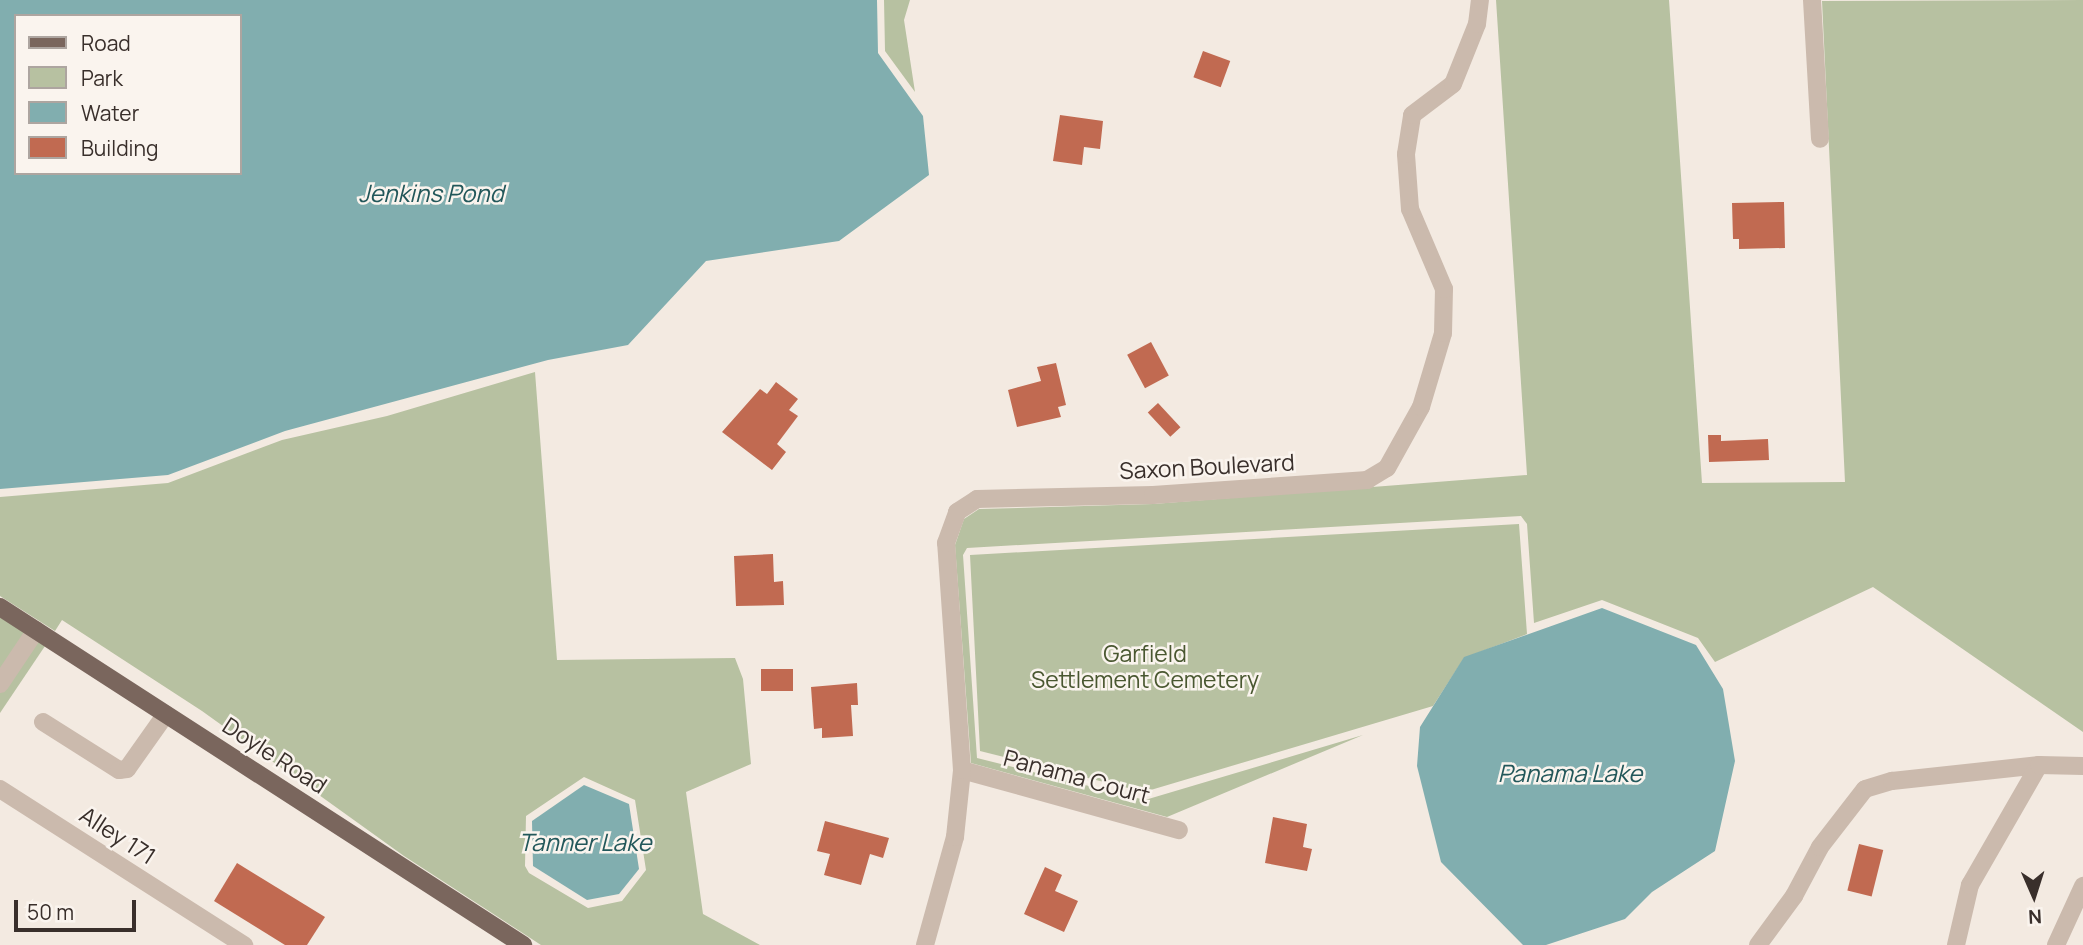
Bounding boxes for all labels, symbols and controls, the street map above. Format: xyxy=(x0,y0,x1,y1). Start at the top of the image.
legend xyxy=(14,14,242,175)
text: Road xyxy=(81,29,131,57)
text: Park xyxy=(81,64,123,92)
text: Water xyxy=(81,99,139,127)
text: Building xyxy=(81,134,158,162)
water label: Jenkins Pond xyxy=(358,179,504,207)
street label: Saxon Boulevard xyxy=(1119,448,1295,484)
park label: Garfield Settlement Cemetery xyxy=(1031,639,1259,693)
street label: Doyle Road xyxy=(218,711,332,799)
street label: Panama Court xyxy=(1001,743,1153,809)
water label: Panama Lake xyxy=(1498,759,1642,787)
street label: Alley 171 xyxy=(75,800,161,870)
water label: Tanner Lake xyxy=(518,828,652,856)
north arrow xyxy=(1999,861,2069,931)
scale bar xyxy=(18,886,140,930)
text: 50 m xyxy=(27,898,74,926)
text: N xyxy=(2028,904,2043,930)

